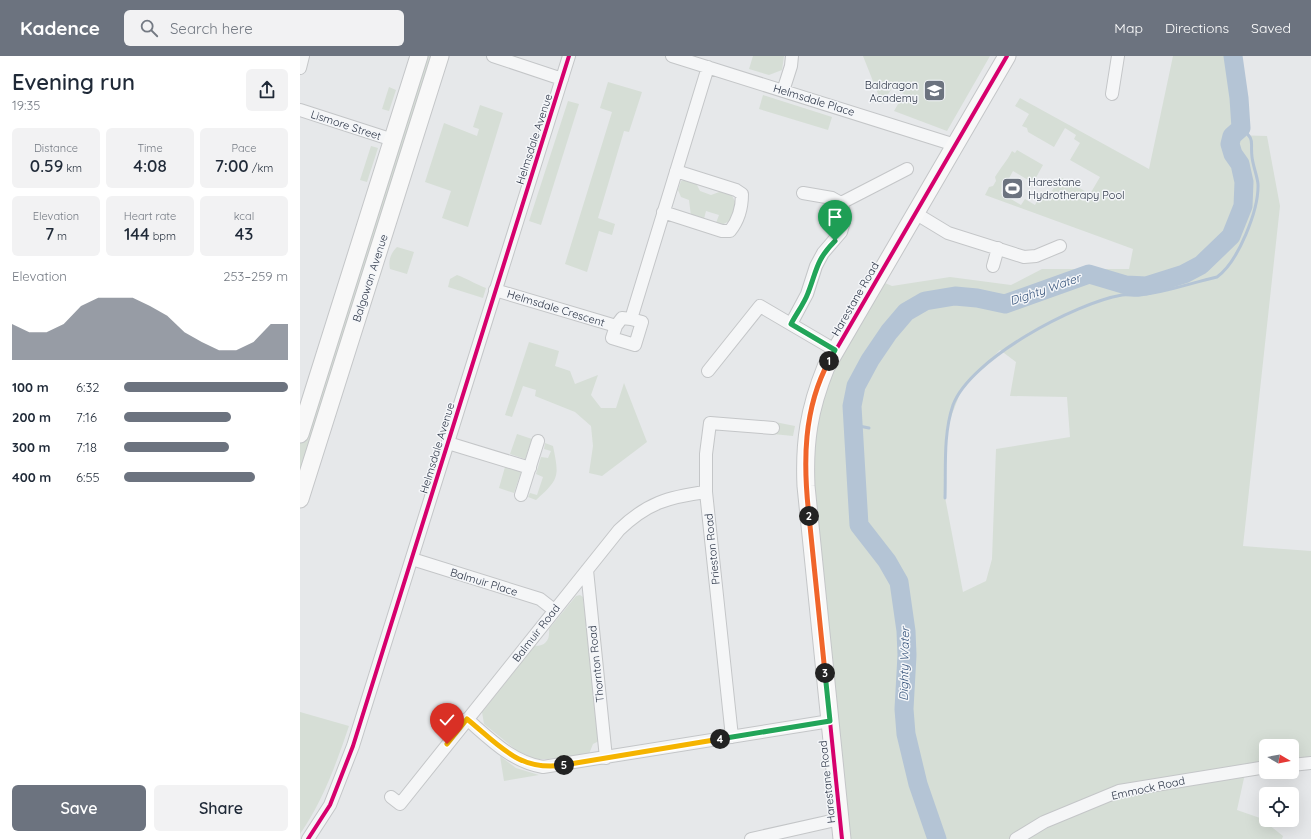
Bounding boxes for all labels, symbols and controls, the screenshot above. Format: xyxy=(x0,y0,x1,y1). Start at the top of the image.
search box xyxy=(124,10,404,46)
text: Kadence xyxy=(20,16,100,40)
icon: search xyxy=(138,17,160,39)
text: Search here xyxy=(170,19,253,38)
text: Map xyxy=(1114,19,1143,37)
text: Directions xyxy=(1165,19,1229,37)
text: Saved xyxy=(1251,19,1291,37)
text: Evening run xyxy=(12,68,135,96)
button: share xyxy=(246,69,288,111)
place label: Baldragon Academy xyxy=(865,78,918,105)
school or university icon: Baldragon Academy xyxy=(921,78,947,104)
street label: Helmsdale Place xyxy=(772,81,856,119)
street label: Helmsdale Avenue xyxy=(513,92,555,186)
text: 19:35 xyxy=(12,97,40,113)
street label: Lismore Street xyxy=(309,107,383,143)
text: Distance xyxy=(34,141,78,155)
text: Time xyxy=(137,141,163,155)
text: Pace xyxy=(231,141,257,155)
text: 0.59 xyxy=(30,155,63,176)
text: 4:08 xyxy=(133,155,167,176)
text: 7:00 xyxy=(215,155,249,176)
text: km xyxy=(63,161,82,175)
text: /km xyxy=(249,161,273,175)
sports icon: Harestane Hydrotherapy Pool xyxy=(999,175,1025,201)
place label: Harestane Hydrotherapy Pool xyxy=(1028,175,1125,202)
pin xyxy=(818,200,852,241)
icon: arrive xyxy=(824,206,846,228)
text: Elevation xyxy=(33,209,79,223)
text: Heart rate xyxy=(124,209,176,223)
text: kcal xyxy=(234,209,254,223)
text: 7 xyxy=(45,223,54,244)
text: 144 xyxy=(124,223,150,244)
text: 43 xyxy=(235,223,253,244)
text: m xyxy=(54,229,67,243)
text: bpm xyxy=(150,229,176,243)
street label: Balgowan Avenue xyxy=(349,232,391,324)
street label: Harestane Road xyxy=(828,259,882,339)
text: Elevation xyxy=(12,268,67,284)
text: 253–259 m xyxy=(223,268,288,284)
water label: Dighty Water xyxy=(1008,269,1084,308)
street label: Helmsdale Crescent xyxy=(505,286,607,330)
pin: 1 xyxy=(819,351,839,371)
text: 1 xyxy=(827,354,831,368)
text: 100 m xyxy=(12,379,49,395)
text: 6:32 xyxy=(76,379,99,395)
street label: Helmsdale Avenue xyxy=(416,401,458,495)
text: 200 m xyxy=(12,409,51,425)
text: 7:16 xyxy=(76,409,97,425)
text: 300 m xyxy=(12,439,51,455)
text: 7:18 xyxy=(76,439,97,455)
text: 400 m xyxy=(12,469,51,485)
text: 6:55 xyxy=(76,469,100,485)
pin: 2 xyxy=(799,506,819,526)
text: 2 xyxy=(806,509,812,523)
street label: Prieston Road xyxy=(701,513,723,585)
street label: Balmuir Place xyxy=(449,565,519,599)
street label: Balmuir Road xyxy=(509,601,563,665)
street label: Thornton Road xyxy=(585,625,607,703)
water label: Dighty Water xyxy=(896,626,912,701)
pin: 3 xyxy=(815,663,835,683)
text: 3 xyxy=(822,666,828,680)
pin xyxy=(430,703,464,744)
icon: check xyxy=(436,709,458,731)
pin: 4 xyxy=(710,729,730,749)
text: 4 xyxy=(717,732,723,746)
north arrow xyxy=(1259,739,1299,779)
map controls xyxy=(1259,739,1299,827)
street label: Harestane Road xyxy=(816,740,838,824)
pin: 5 xyxy=(554,755,574,775)
text: 5 xyxy=(561,758,567,772)
street label: Emmock Road xyxy=(1110,773,1186,803)
button: Save xyxy=(12,785,146,831)
button: Share xyxy=(154,785,288,831)
button: locate xyxy=(1259,787,1299,827)

